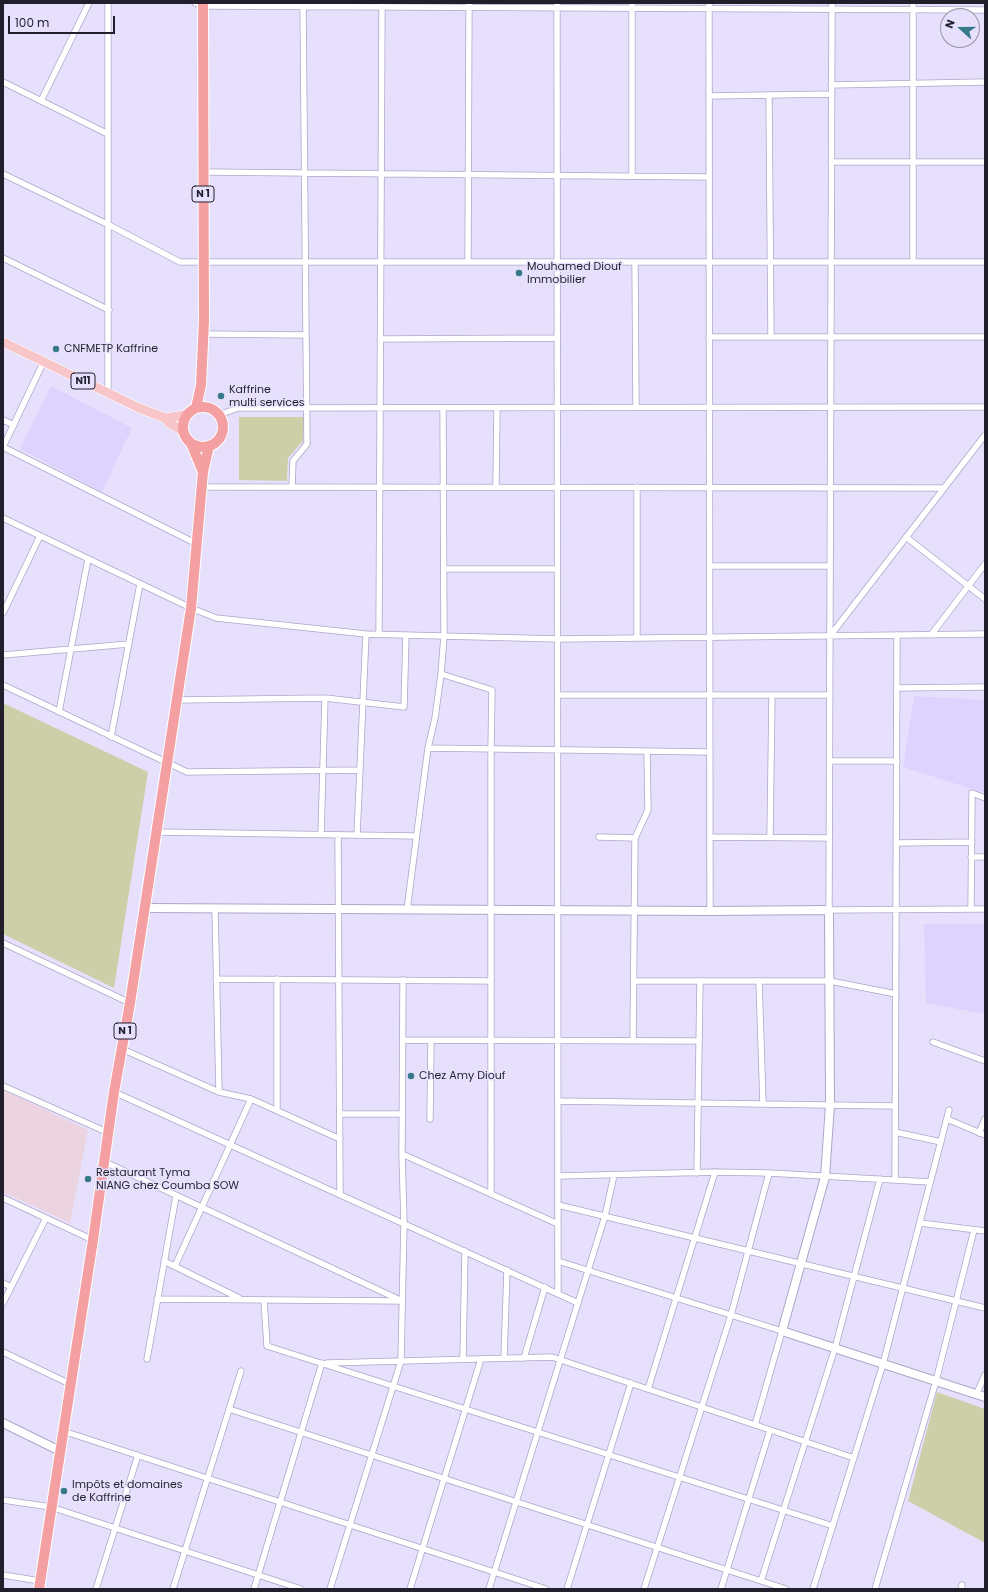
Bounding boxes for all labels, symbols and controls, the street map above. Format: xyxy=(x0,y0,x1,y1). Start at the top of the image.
scale bar xyxy=(10,8,117,34)
north arrow xyxy=(940,8,980,48)
text: 100 m xyxy=(15,14,49,31)
text: N xyxy=(941,17,959,31)
road number: N 1 xyxy=(192,186,214,202)
place label: Mouhamed Diouf Immobilier xyxy=(527,260,622,286)
marker: Mouhamed Diouf Immobilier xyxy=(514,268,524,278)
place label: CNFMETP Kaffrine xyxy=(64,342,158,356)
marker: CNFMETP Kaffrine xyxy=(51,344,61,354)
road number: N11 xyxy=(71,373,95,389)
place label: Kaffrine multi services xyxy=(229,383,305,409)
marker: Kaffrine multi services xyxy=(216,391,226,401)
road number: N 1 xyxy=(114,1023,136,1039)
place label: Chez Amy Diouf xyxy=(419,1069,505,1083)
marker: Chez Amy Diouf xyxy=(406,1071,416,1081)
place label: Restaurant Tyma NIANG chez Coumba SOW xyxy=(96,1166,239,1192)
marker: Restaurant Tyma NIANG chez Coumba SOW xyxy=(83,1174,93,1184)
place label: Impôts et domaines de Kaffrine xyxy=(72,1478,183,1504)
marker: Impôts et domaines de Kaffrine xyxy=(59,1486,69,1496)

